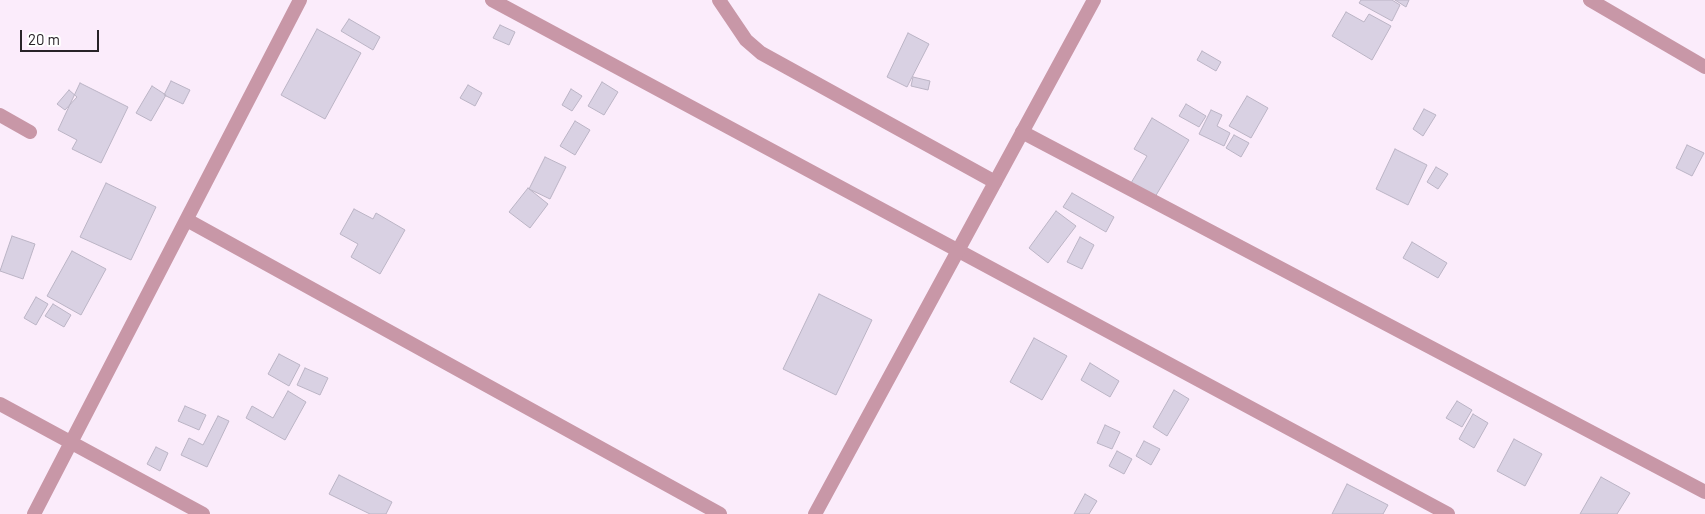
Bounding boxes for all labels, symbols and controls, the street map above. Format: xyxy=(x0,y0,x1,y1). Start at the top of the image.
scale bar xyxy=(22,20,101,52)
text: 20 m xyxy=(28,30,60,48)

